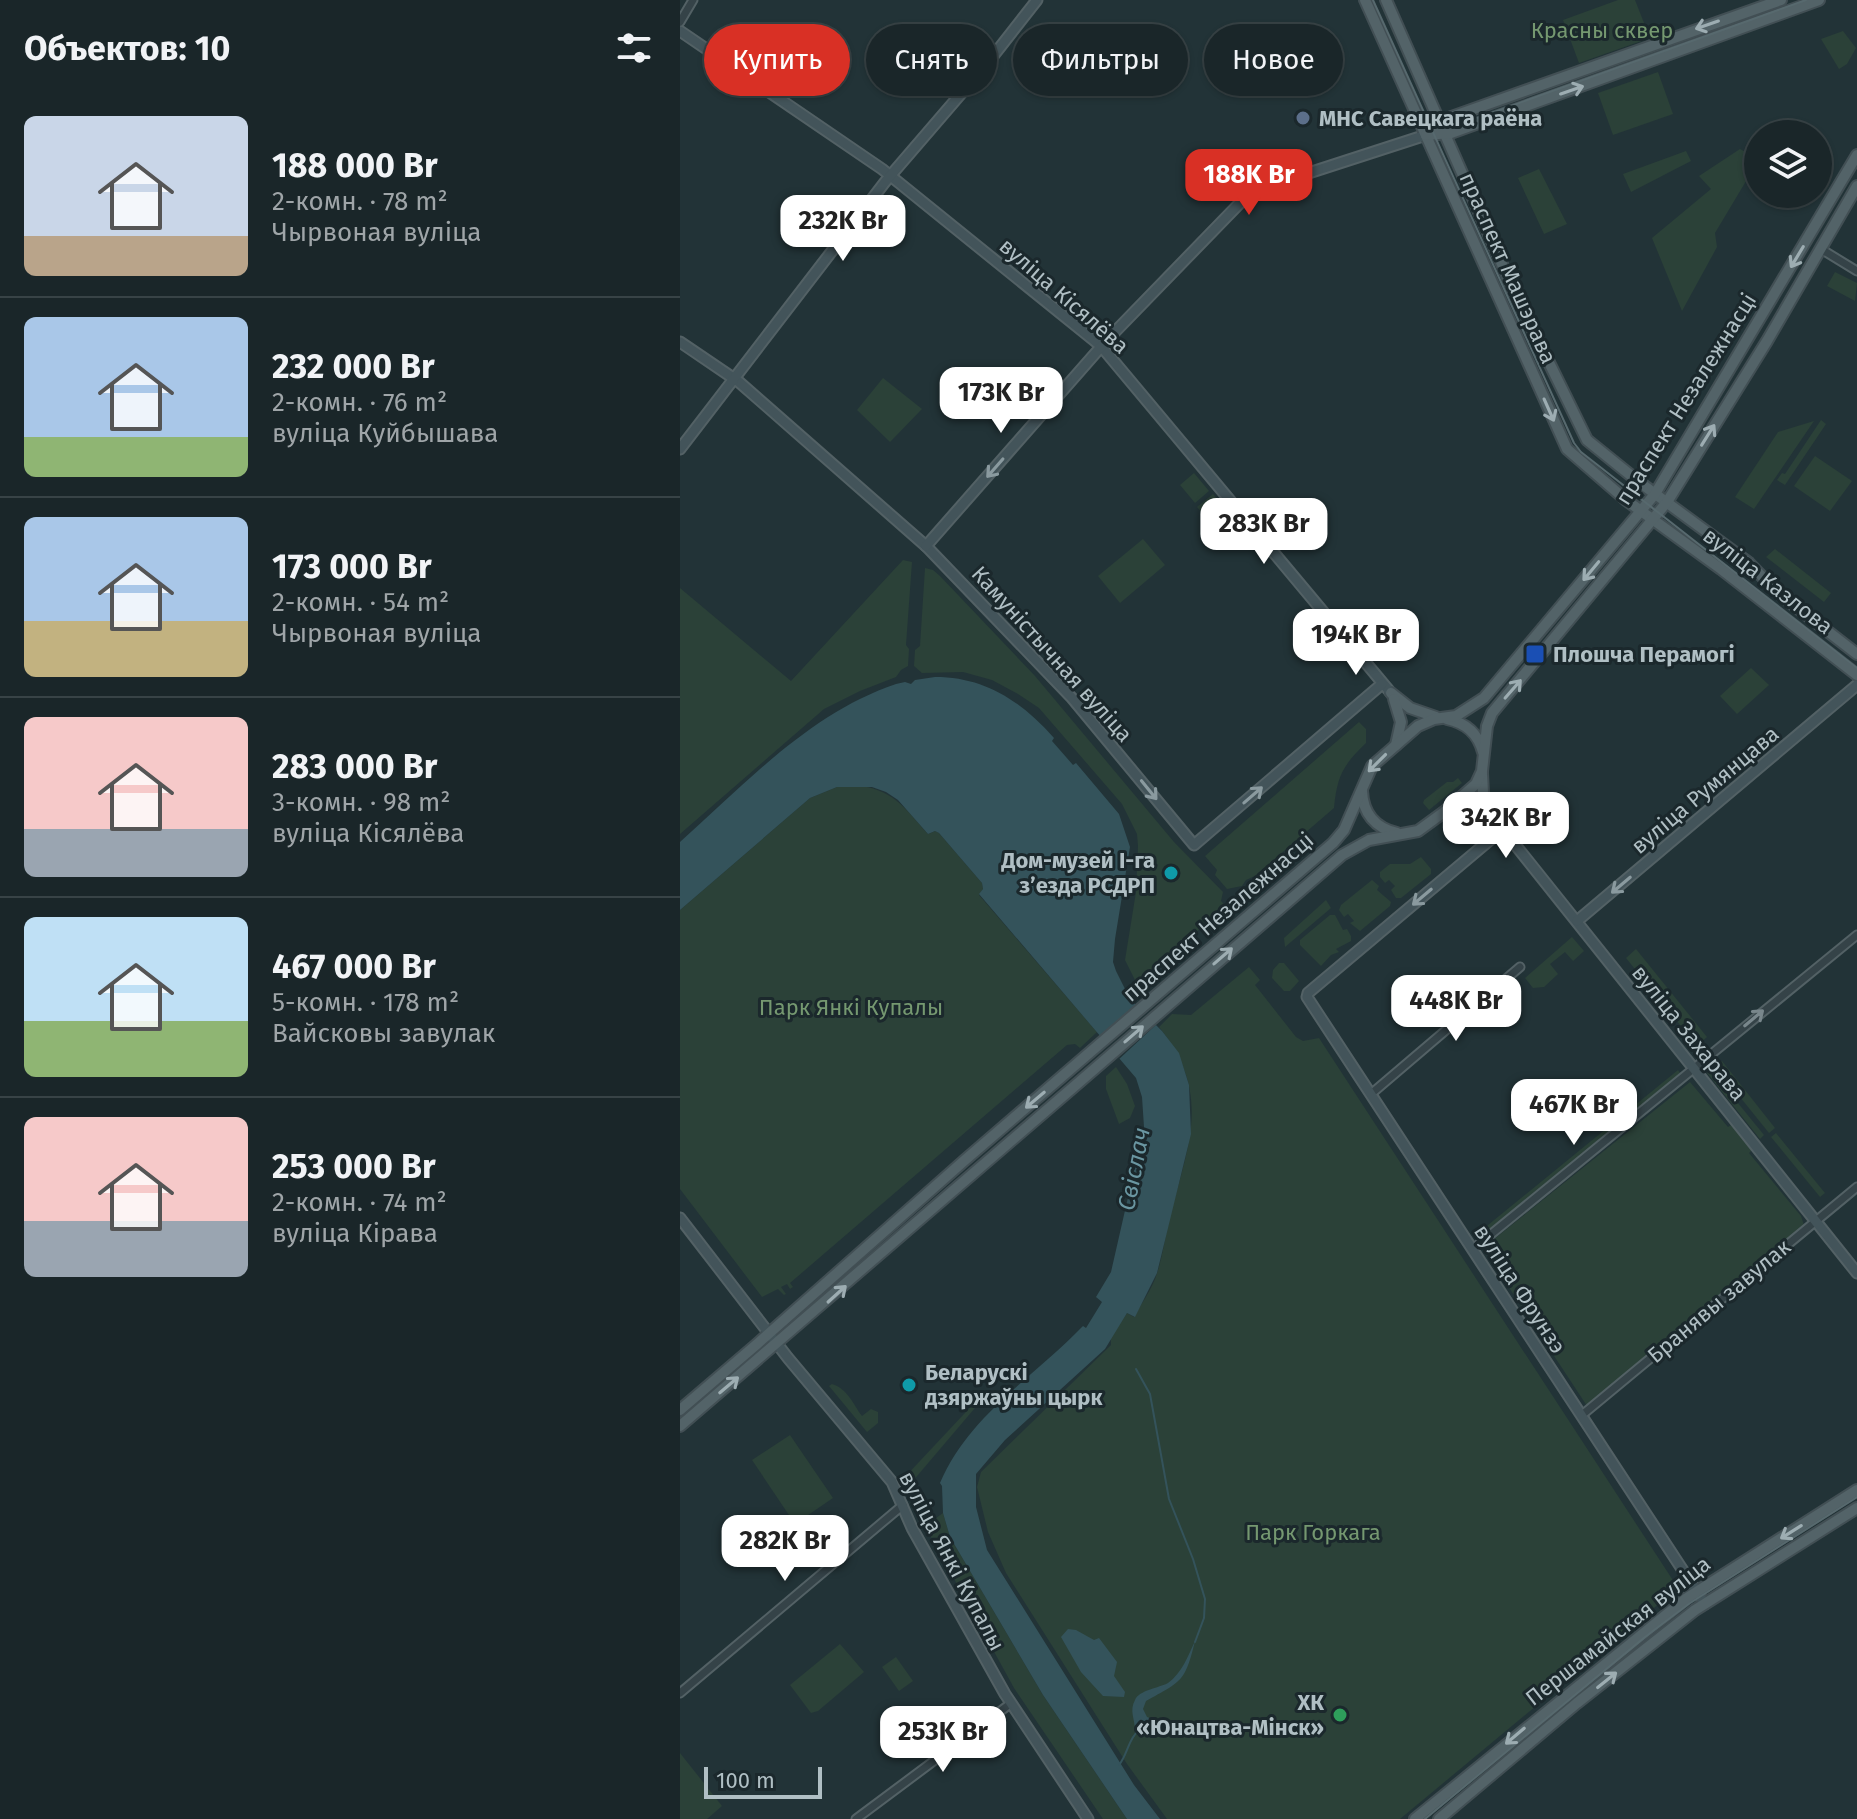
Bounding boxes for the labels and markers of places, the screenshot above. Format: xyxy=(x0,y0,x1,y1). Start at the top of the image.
place label: МНС Савецкага раёна xyxy=(1319,105,1542,132)
marker: МНС Савецкага раёна xyxy=(1294,109,1312,127)
pin: 188K Br xyxy=(1175,149,1323,217)
pin: 232K Br xyxy=(769,195,917,263)
pin: 173K Br xyxy=(927,367,1075,435)
pin: 283K Br xyxy=(1190,498,1338,566)
pin: 194K Br xyxy=(1282,609,1430,677)
place label: Плошча Перамогі xyxy=(1553,641,1735,668)
marker: Плошча Перамогі xyxy=(1524,643,1546,665)
pin: 342K Br xyxy=(1432,792,1580,860)
place label: Дом-музей I-га зʼезда РСДРП xyxy=(1001,847,1155,899)
marker: Дом-музей I-га зʼезда РСДРП xyxy=(1162,864,1180,882)
pin: 448K Br xyxy=(1382,975,1530,1043)
pin: 467K Br xyxy=(1500,1079,1648,1147)
place label: Беларускі дзяржаўны цырк xyxy=(925,1359,1103,1411)
marker: Беларускі дзяржаўны цырк xyxy=(900,1376,918,1394)
pin: 282K Br xyxy=(711,1515,859,1583)
place label: ХК «Юнацтва-Мінск» xyxy=(1136,1689,1324,1741)
pin: 253K Br xyxy=(869,1706,1017,1774)
marker: ХК «Юнацтва-Мінск» xyxy=(1331,1706,1349,1724)

